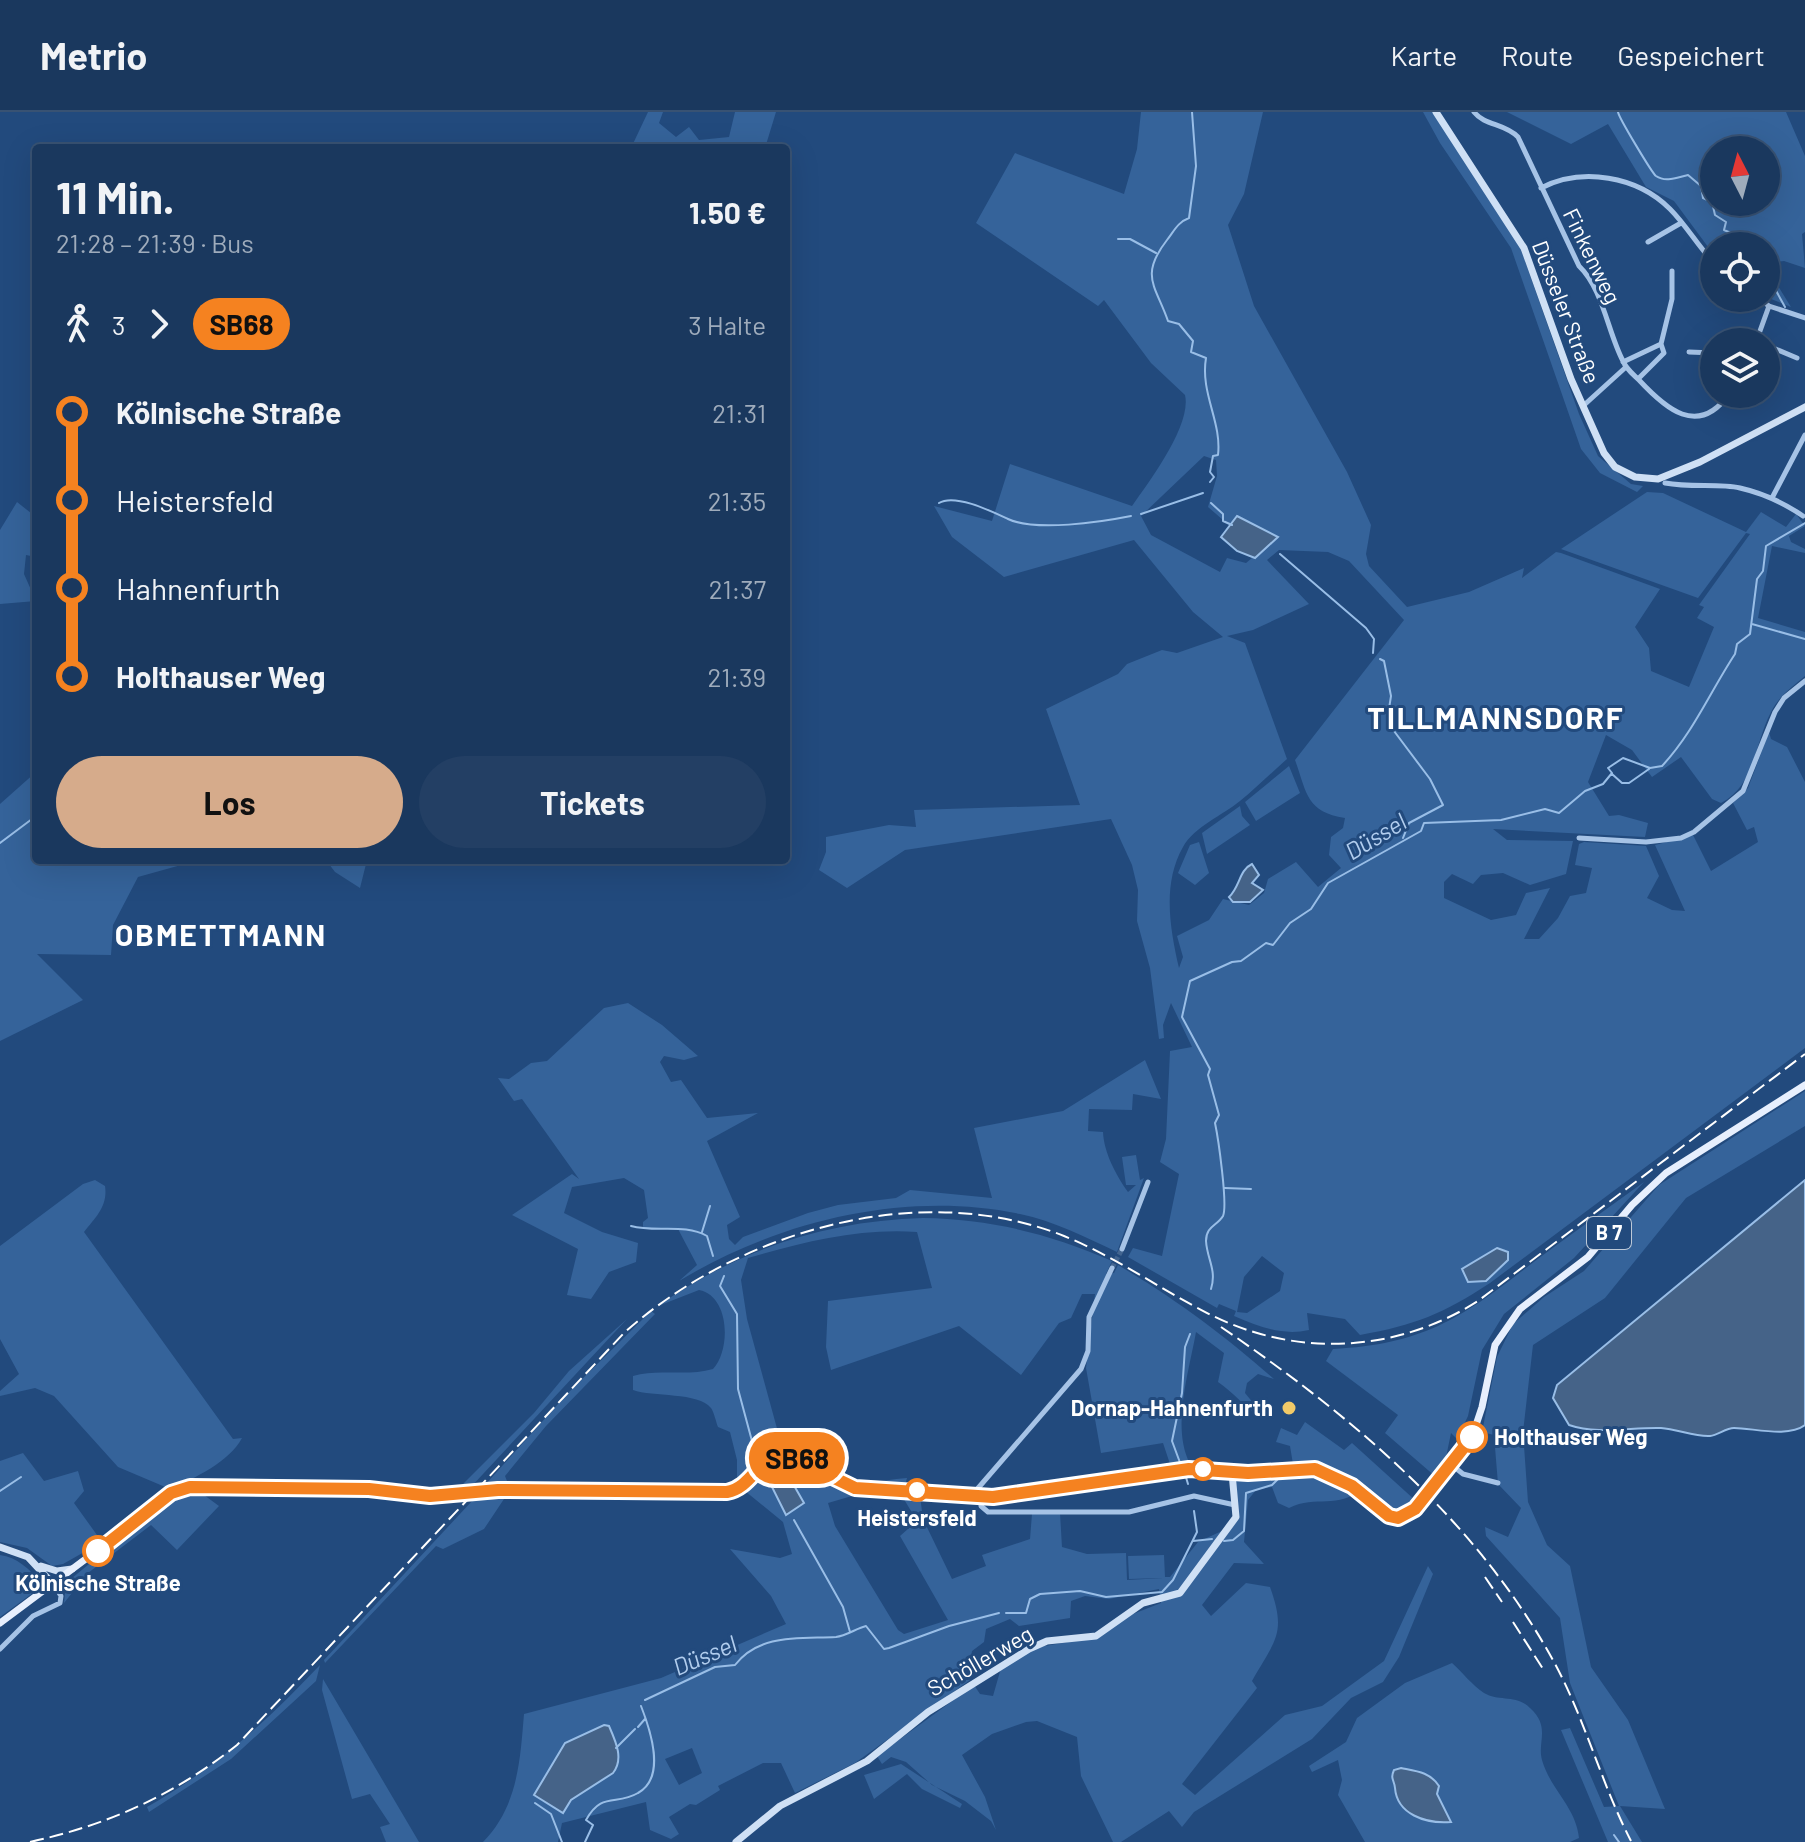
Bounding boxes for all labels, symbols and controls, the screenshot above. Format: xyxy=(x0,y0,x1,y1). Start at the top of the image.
text: Metrio xyxy=(40,32,147,78)
text: Karte xyxy=(1391,38,1457,72)
text: Route xyxy=(1501,38,1573,72)
text: Gespeichert xyxy=(1617,38,1765,72)
north arrow xyxy=(1700,136,1780,216)
map controls xyxy=(1700,136,1780,408)
text: 11 Min. xyxy=(56,170,175,223)
text: 1.50 € xyxy=(689,194,766,230)
street label: Finkenweg xyxy=(1559,204,1627,308)
text: 21:28 – 21:39 · Bus xyxy=(56,227,254,258)
button: locate xyxy=(1700,232,1780,312)
street label: Düsseler Straße xyxy=(1528,237,1606,387)
icon: walk xyxy=(56,302,100,346)
icon: forward xyxy=(137,302,181,346)
text: SB68 xyxy=(209,307,274,341)
text: 3 xyxy=(112,309,125,340)
text: 3 Halte xyxy=(688,309,766,340)
button: layers xyxy=(1700,328,1780,408)
text: Kölnische Straße xyxy=(116,394,341,430)
text: 21:31 xyxy=(712,397,766,428)
text: Heistersfeld xyxy=(116,482,274,518)
text: 21:35 xyxy=(708,485,766,516)
text: Hahnenfurth xyxy=(116,570,280,606)
text: 21:37 xyxy=(709,573,766,604)
text: Holthauser Weg xyxy=(116,658,325,694)
text: 21:39 xyxy=(708,661,766,692)
district label: TILLMANNSDORF xyxy=(1367,699,1625,735)
button: Los xyxy=(56,756,403,848)
button: Tickets xyxy=(419,756,766,848)
water label: Düssel xyxy=(1339,806,1412,865)
district label: OBMETTMANN xyxy=(115,916,327,952)
road number: B 7 xyxy=(1587,1217,1631,1249)
place label: Dornap-Hahnenfurth xyxy=(1071,1394,1273,1420)
marker: Dornap-Hahnenfurth xyxy=(1280,1399,1298,1417)
marker: Holthauser Weg xyxy=(1457,1422,1487,1452)
place label: Holthauser Weg xyxy=(1494,1423,1648,1449)
line badge: SB68 xyxy=(741,1432,853,1484)
text: SB68 xyxy=(765,1441,829,1475)
unlabelled marker xyxy=(1192,1458,1214,1480)
marker: Heistersfeld xyxy=(906,1479,928,1501)
place label: Heistersfeld xyxy=(857,1504,977,1530)
marker: Kölnische Straße xyxy=(83,1536,113,1566)
place label: Kölnische Straße xyxy=(15,1569,181,1595)
street label: Schöllerweg xyxy=(922,1620,1037,1701)
water label: Düssel xyxy=(668,1628,741,1681)

